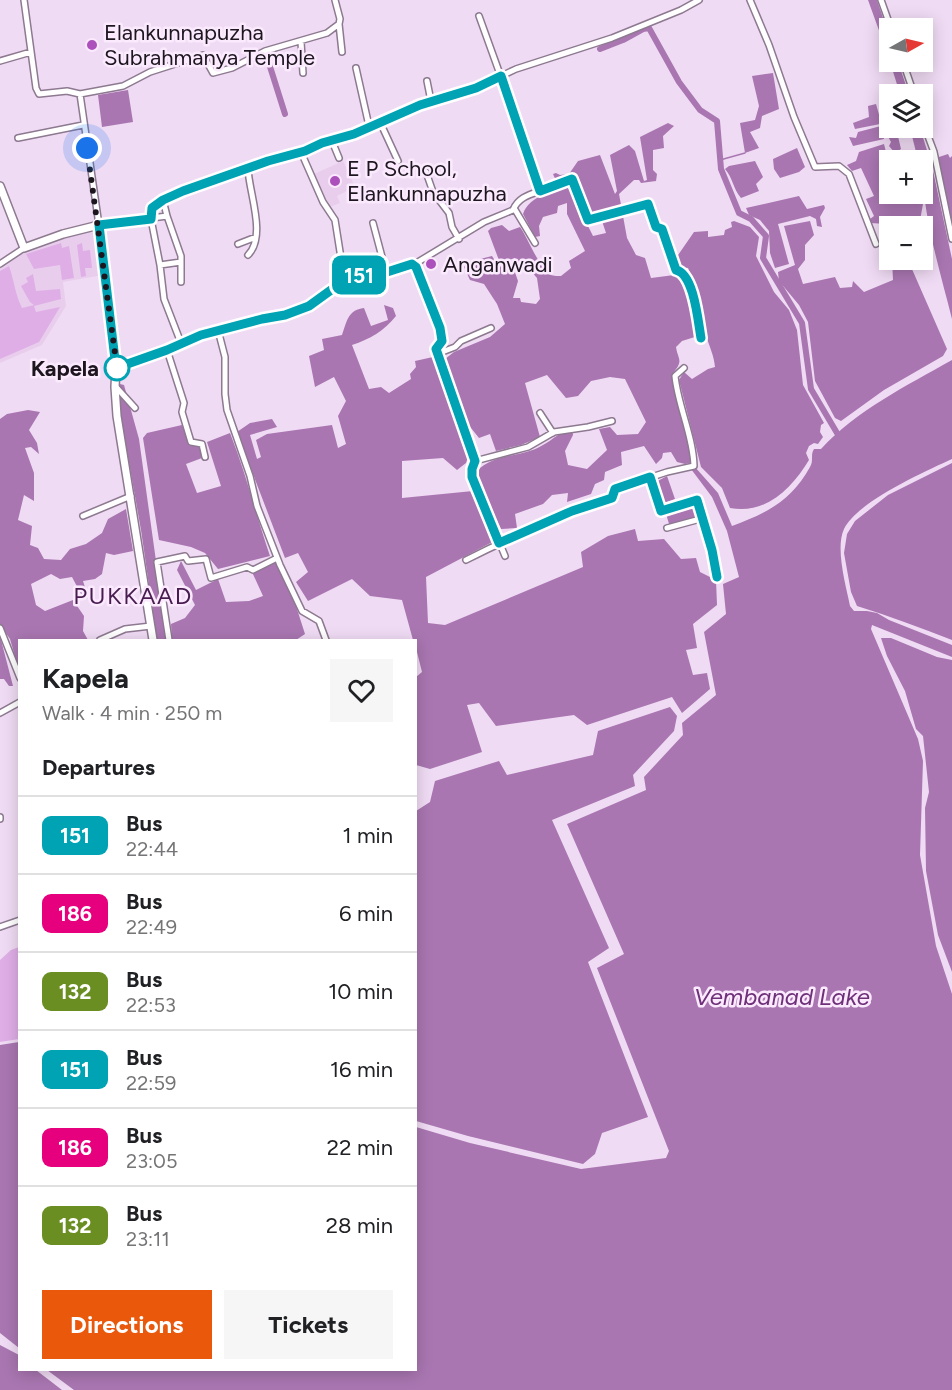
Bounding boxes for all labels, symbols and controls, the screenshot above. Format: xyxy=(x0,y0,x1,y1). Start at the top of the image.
north arrow xyxy=(879,18,933,72)
map controls xyxy=(879,18,933,270)
place label: Elankunnapuzha Subrahmanya Temple xyxy=(104,19,315,71)
marker: Elankunnapuzha Subrahmanya Temple xyxy=(85,38,99,52)
button: layers xyxy=(879,84,933,138)
your location xyxy=(72,133,102,163)
button: + xyxy=(879,150,933,204)
place label: E P School, Elankunnapuzha xyxy=(347,155,507,207)
marker: E P School, Elankunnapuzha xyxy=(328,174,342,188)
button: − xyxy=(879,216,933,270)
place label: Anganwadi xyxy=(443,251,553,278)
line badge: 151 xyxy=(324,256,394,294)
marker: Anganwadi xyxy=(424,257,438,271)
text: 151 xyxy=(344,263,374,288)
place label: Kapela xyxy=(31,355,99,382)
marker: Kapela xyxy=(104,355,130,381)
district label: PUKKAAD xyxy=(73,581,193,610)
button: heart xyxy=(330,659,393,722)
text: Kapela xyxy=(42,661,129,695)
text: Walk · 4 min · 250 m xyxy=(42,701,222,725)
text: Departures xyxy=(42,754,155,781)
text: Bus xyxy=(126,810,162,837)
text: 1 min xyxy=(342,822,393,849)
text: 151 xyxy=(60,823,90,848)
text: 22:44 xyxy=(126,837,178,861)
text: Bus xyxy=(126,888,162,915)
text: 6 min xyxy=(339,900,393,927)
text: 186 xyxy=(58,901,92,926)
text: 22:49 xyxy=(126,915,177,939)
text: Bus xyxy=(126,966,162,993)
text: 10 min xyxy=(328,978,393,1005)
text: 132 xyxy=(59,979,91,1004)
water label: Vembanad Lake xyxy=(694,982,870,1011)
text: 22:53 xyxy=(126,993,176,1017)
text: Bus xyxy=(126,1044,162,1071)
text: 16 min xyxy=(330,1056,393,1083)
text: 151 xyxy=(60,1057,90,1082)
text: 22:59 xyxy=(126,1071,176,1095)
text: Bus xyxy=(126,1122,162,1149)
text: 22 min xyxy=(327,1134,393,1161)
text: 186 xyxy=(58,1135,92,1160)
text: 23:05 xyxy=(126,1149,177,1173)
text: Bus xyxy=(126,1200,162,1227)
text: 28 min xyxy=(326,1212,393,1239)
text: 132 xyxy=(59,1213,91,1238)
text: 23:11 xyxy=(126,1227,170,1251)
button: Directions xyxy=(42,1290,212,1359)
button: Tickets xyxy=(224,1290,393,1359)

